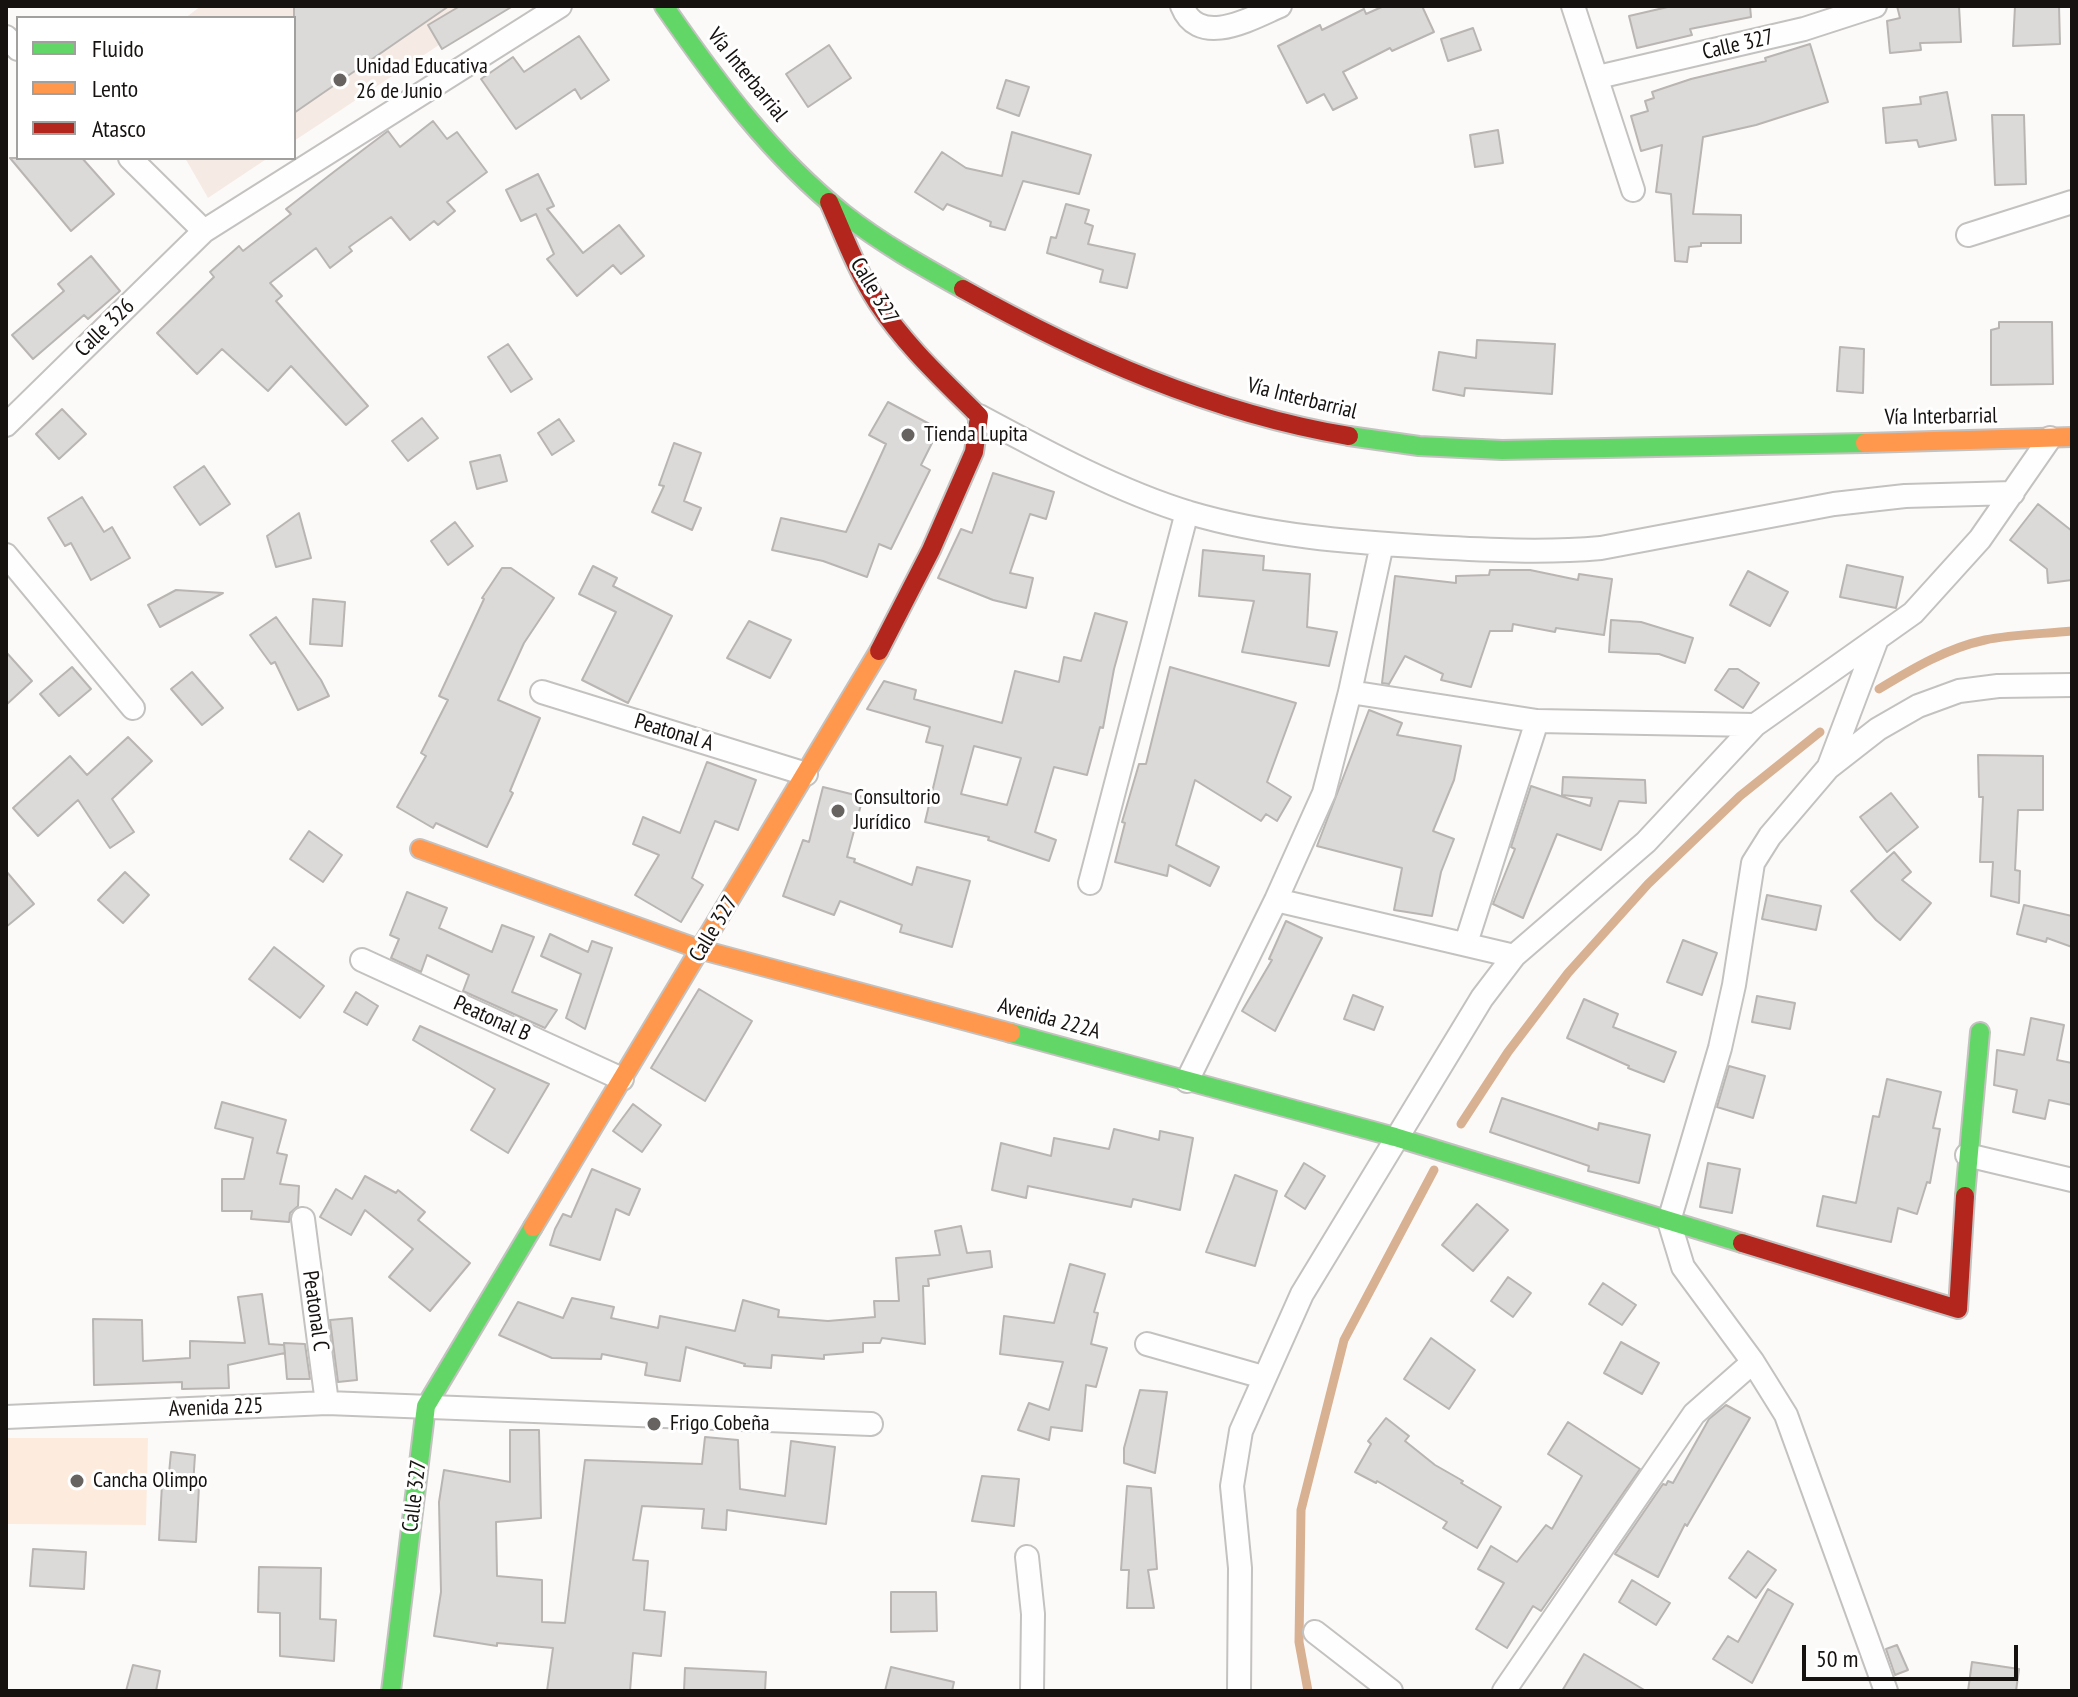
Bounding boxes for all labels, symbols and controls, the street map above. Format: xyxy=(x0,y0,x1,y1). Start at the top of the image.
legend xyxy=(16,16,296,160)
street label: Vía Interbarrial xyxy=(701,23,793,127)
street label: Calle 327 xyxy=(1700,24,1776,66)
text: Fluido xyxy=(92,33,144,64)
place label: Unidad Educativa 26 de Junio xyxy=(356,54,488,106)
marker: Unidad Educativa 26 de Junio xyxy=(331,71,349,89)
text: Lento xyxy=(92,73,138,104)
text: Atasco xyxy=(92,113,146,144)
street label: Calle 327 xyxy=(844,253,904,329)
street label: Calle 326 xyxy=(70,293,140,363)
street label: Vía Interbarrial xyxy=(1244,373,1360,425)
street label: Vía Interbarrial xyxy=(1885,403,1997,431)
place label: Tienda Lupita xyxy=(924,422,1028,448)
marker: Tienda Lupita xyxy=(899,426,917,444)
street label: Peatonal A xyxy=(631,709,717,757)
place label: Consultorio Jurídico xyxy=(854,785,940,836)
marker: Consultorio Jurídico xyxy=(829,802,847,820)
street label: Calle 327 xyxy=(684,891,744,967)
street label: Peatonal B xyxy=(450,990,534,1048)
street label: Avenida 222A xyxy=(995,993,1103,1045)
street label: Peatonal C xyxy=(296,1269,334,1353)
street label: Avenida 225 xyxy=(168,1393,264,1423)
place label: Frigo Cobeña xyxy=(670,1411,770,1437)
marker: Frigo Cobeña xyxy=(645,1415,663,1433)
street label: Calle 327 xyxy=(397,1459,433,1533)
place label: Cancha Olimpo xyxy=(93,1468,208,1494)
marker: Cancha Olimpo xyxy=(68,1472,86,1490)
scale bar xyxy=(1806,1629,2022,1679)
text: 50 m xyxy=(1816,1643,1858,1674)

